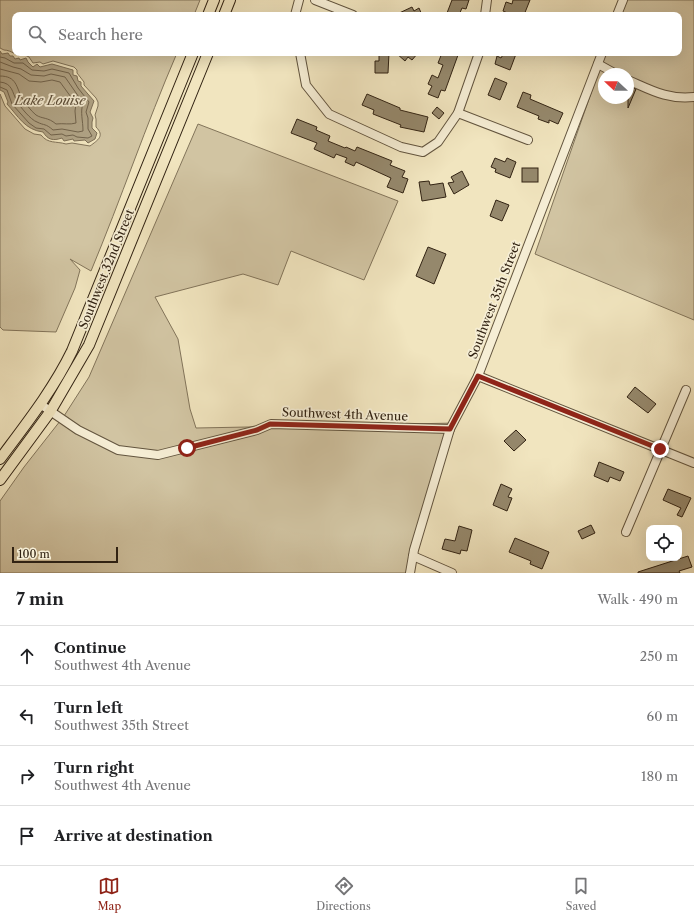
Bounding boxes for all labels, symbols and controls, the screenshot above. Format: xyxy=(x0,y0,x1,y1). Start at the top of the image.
search box xyxy=(12,12,682,56)
icon: search xyxy=(26,23,48,45)
text: Search here xyxy=(58,25,143,44)
north arrow xyxy=(598,68,634,104)
water label: Lake Louise xyxy=(14,92,86,108)
street label: Southwest 32nd Street xyxy=(75,206,137,331)
street label: Southwest 35th Street xyxy=(465,239,524,361)
street label: Southwest 4th Avenue xyxy=(282,404,409,424)
route start xyxy=(178,439,196,457)
route end xyxy=(651,440,669,458)
map controls xyxy=(646,525,682,561)
button: locate xyxy=(646,525,682,561)
scale bar xyxy=(12,545,118,564)
text: 100 m xyxy=(18,547,50,561)
text: 7 min xyxy=(16,589,64,609)
text: Walk · 490 m xyxy=(597,591,678,607)
text: Continue xyxy=(54,638,126,657)
icon: ahead xyxy=(16,645,38,667)
text: 250 m xyxy=(640,648,678,664)
text: Southwest 4th Avenue xyxy=(54,657,191,673)
text: Turn left xyxy=(54,698,123,717)
icon: left xyxy=(16,705,38,727)
text: 60 m xyxy=(647,708,678,724)
text: Southwest 35th Street xyxy=(54,717,189,733)
text: Turn right xyxy=(54,758,134,777)
icon: right xyxy=(16,765,38,787)
text: 180 m xyxy=(641,768,678,784)
text: Southwest 4th Avenue xyxy=(54,777,191,793)
icon: arrive xyxy=(16,825,38,847)
text: Arrive at destination xyxy=(54,826,213,845)
tab: Map xyxy=(98,875,121,913)
tab: Directions xyxy=(316,875,371,913)
tab: Saved xyxy=(566,875,596,913)

